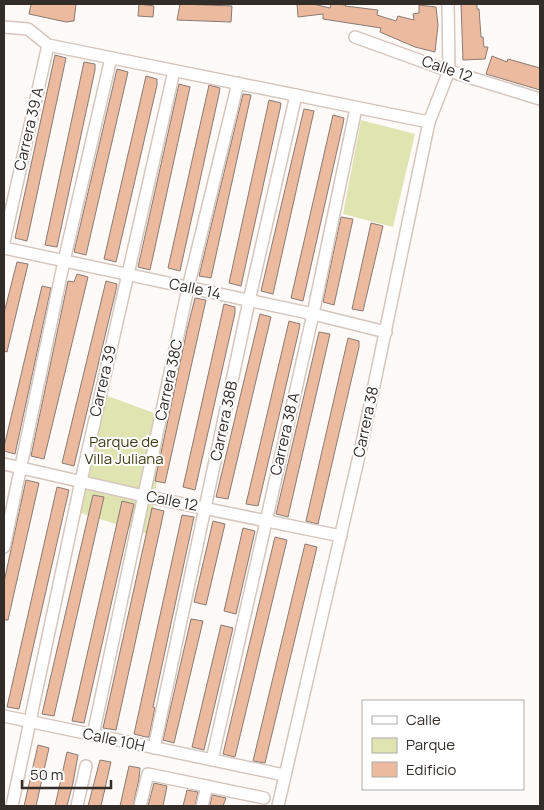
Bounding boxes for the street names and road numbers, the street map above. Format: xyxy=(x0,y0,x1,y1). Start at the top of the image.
street label: Calle 12 xyxy=(419,50,475,87)
street label: Carrera 39 A xyxy=(9,85,48,173)
street label: Calle 14 xyxy=(167,273,223,304)
street label: Carrera 38C xyxy=(150,337,187,423)
street label: Carrera 39 xyxy=(84,343,121,419)
street label: Carrera 38B xyxy=(205,379,242,463)
street label: Carrera 38 xyxy=(348,385,383,459)
street label: Carrera 38 A xyxy=(265,390,304,477)
street label: Calle 12 xyxy=(144,485,200,516)
street label: Calle 10H xyxy=(81,723,147,756)

